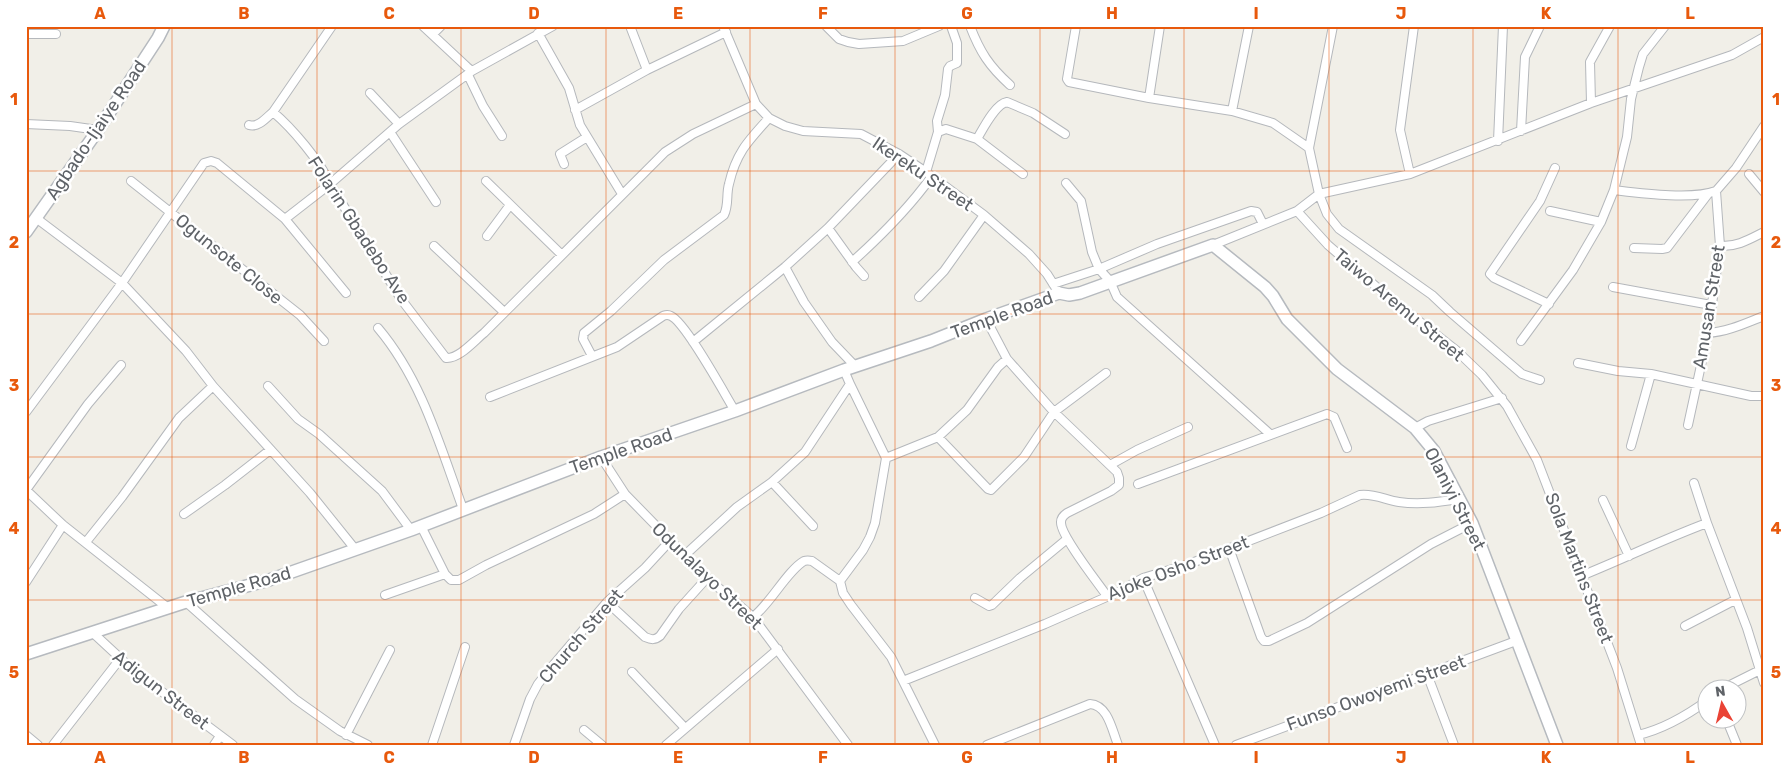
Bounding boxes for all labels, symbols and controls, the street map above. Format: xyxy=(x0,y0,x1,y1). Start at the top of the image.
text: A xyxy=(94,4,106,23)
text: B xyxy=(238,4,250,23)
text: C xyxy=(383,4,395,23)
text: D xyxy=(528,4,540,23)
text: E xyxy=(673,4,683,23)
text: F xyxy=(818,4,828,23)
text: G xyxy=(961,4,973,23)
text: H xyxy=(1106,4,1118,23)
text: I xyxy=(1253,4,1259,23)
text: J xyxy=(1396,4,1406,23)
text: K xyxy=(1541,4,1552,23)
text: L xyxy=(1685,4,1695,23)
street label: Agbado-Ijaiye Road xyxy=(41,56,151,204)
text: 1 xyxy=(10,90,18,109)
text: 1 xyxy=(1772,90,1780,109)
street label: Ikereku Street xyxy=(868,132,978,216)
street label: Folarin Gbadebo Ave xyxy=(303,152,415,308)
street label: Ogunsote Close xyxy=(171,209,287,309)
text: 2 xyxy=(9,233,19,252)
text: 2 xyxy=(1771,233,1781,252)
street label: Amusan Street xyxy=(1688,243,1730,371)
street label: Taiwo Aremu Street xyxy=(1329,244,1469,366)
street label: Temple Road xyxy=(948,286,1056,344)
text: 3 xyxy=(9,376,19,395)
text: 3 xyxy=(1771,376,1781,395)
street label: Temple Road xyxy=(567,423,675,479)
street label: Olaniyi Street xyxy=(1420,444,1490,554)
street label: Sola Martins Street xyxy=(1540,490,1618,646)
street label: Odunalayo Street xyxy=(647,518,767,634)
text: 4 xyxy=(9,519,20,538)
text: 4 xyxy=(1771,519,1782,538)
street label: Ajoke Osho Street xyxy=(1104,531,1252,605)
street label: Temple Road xyxy=(185,562,293,612)
street label: Church Street xyxy=(534,584,628,688)
street label: Adigun Street xyxy=(109,646,213,734)
street label: Funso Owoyemi Street xyxy=(1284,650,1468,736)
text: 5 xyxy=(9,663,19,682)
text: 5 xyxy=(1771,663,1781,682)
north arrow xyxy=(1698,678,1748,728)
text: N xyxy=(1714,683,1726,701)
text: A xyxy=(94,748,106,767)
text: B xyxy=(238,748,250,767)
text: C xyxy=(383,748,395,767)
text: D xyxy=(528,748,540,767)
text: E xyxy=(673,748,683,767)
text: F xyxy=(818,748,828,767)
text: G xyxy=(961,748,973,767)
text: H xyxy=(1106,748,1118,767)
text: I xyxy=(1253,748,1259,767)
text: J xyxy=(1396,748,1406,767)
text: K xyxy=(1541,748,1552,767)
text: L xyxy=(1685,748,1695,767)

